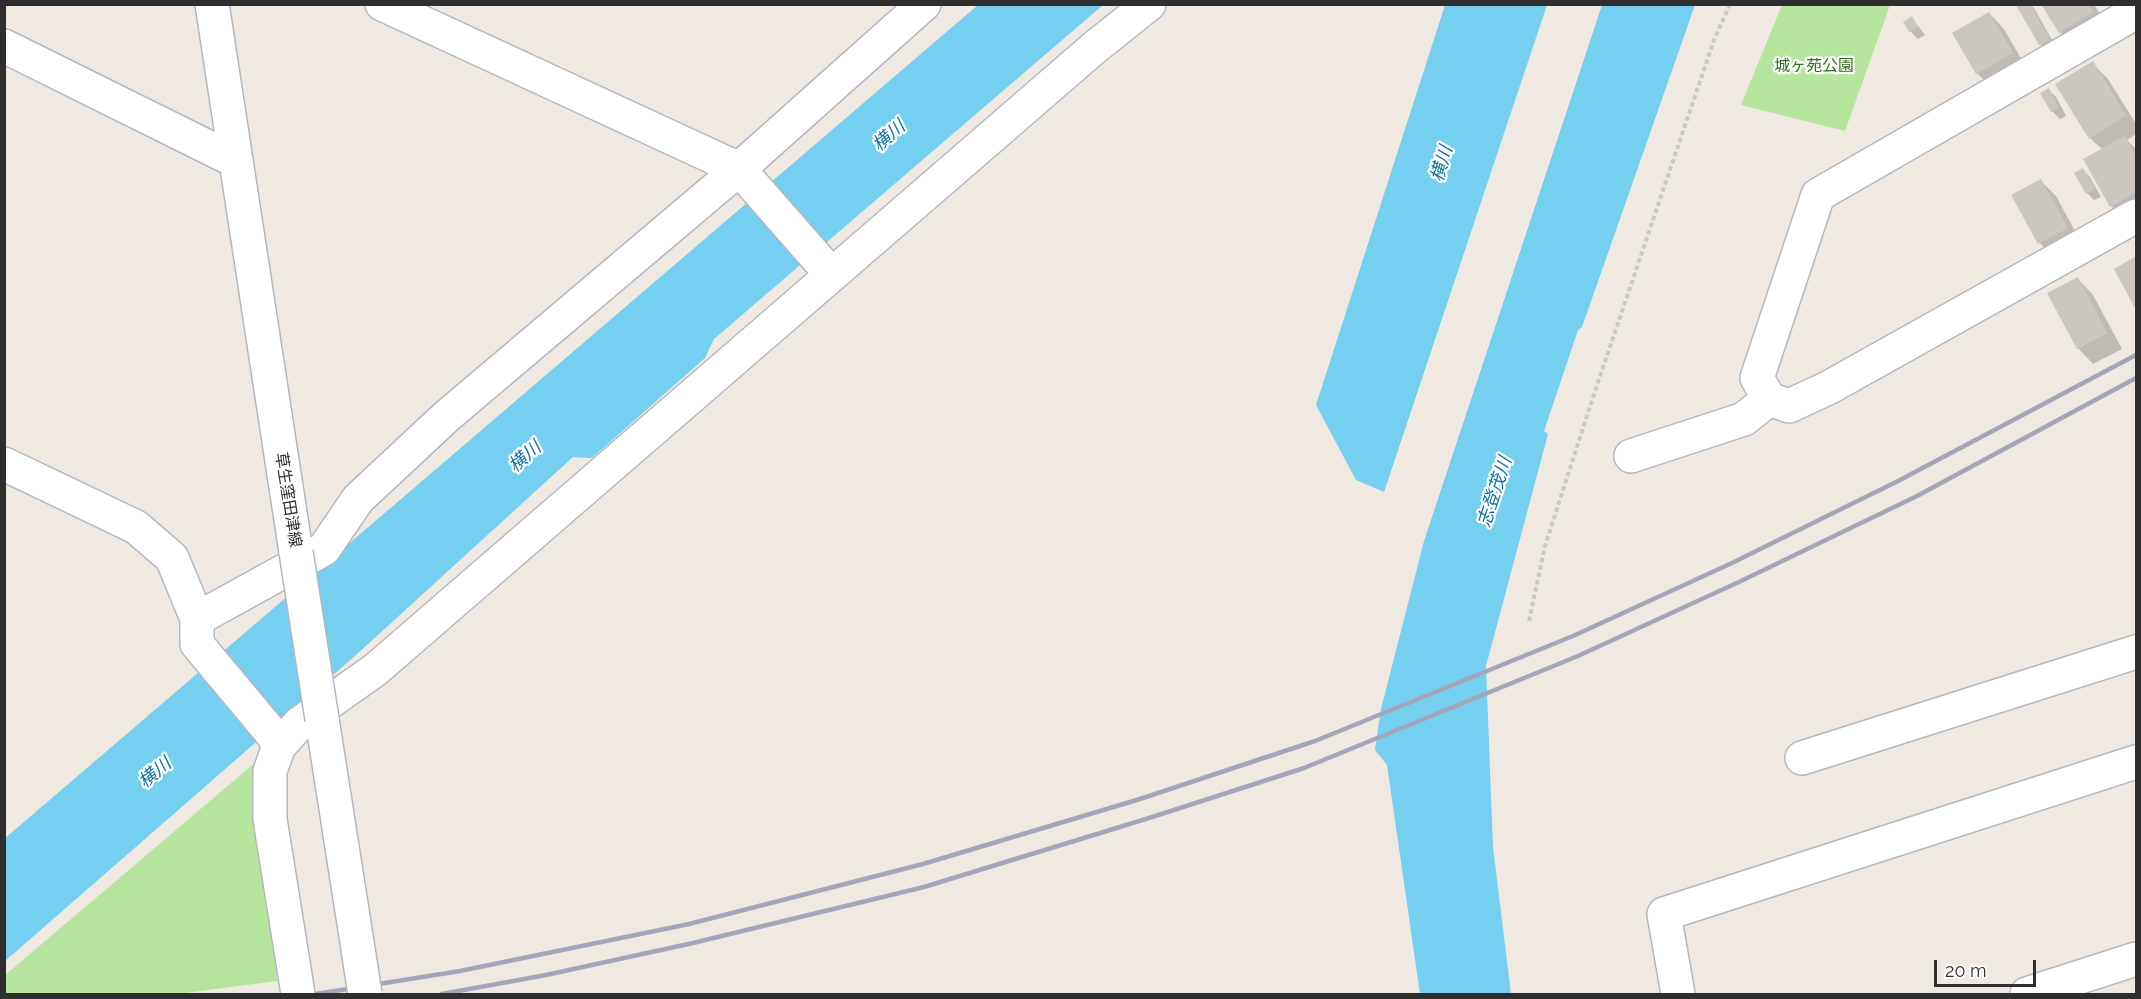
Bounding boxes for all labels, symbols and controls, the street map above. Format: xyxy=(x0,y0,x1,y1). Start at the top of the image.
park label: 城ヶ苑公園 xyxy=(1774,56,1854,76)
water label: 横川 xyxy=(868,116,910,156)
water label: 横川 xyxy=(1427,144,1457,184)
water label: 横川 xyxy=(504,437,546,477)
street label: 草生窪田津線 xyxy=(271,451,305,549)
water label: 志登茂川 xyxy=(1474,454,1516,530)
water label: 横川 xyxy=(134,753,176,793)
scale bar xyxy=(1937,948,2039,986)
text: 20 m xyxy=(1945,960,1987,981)

